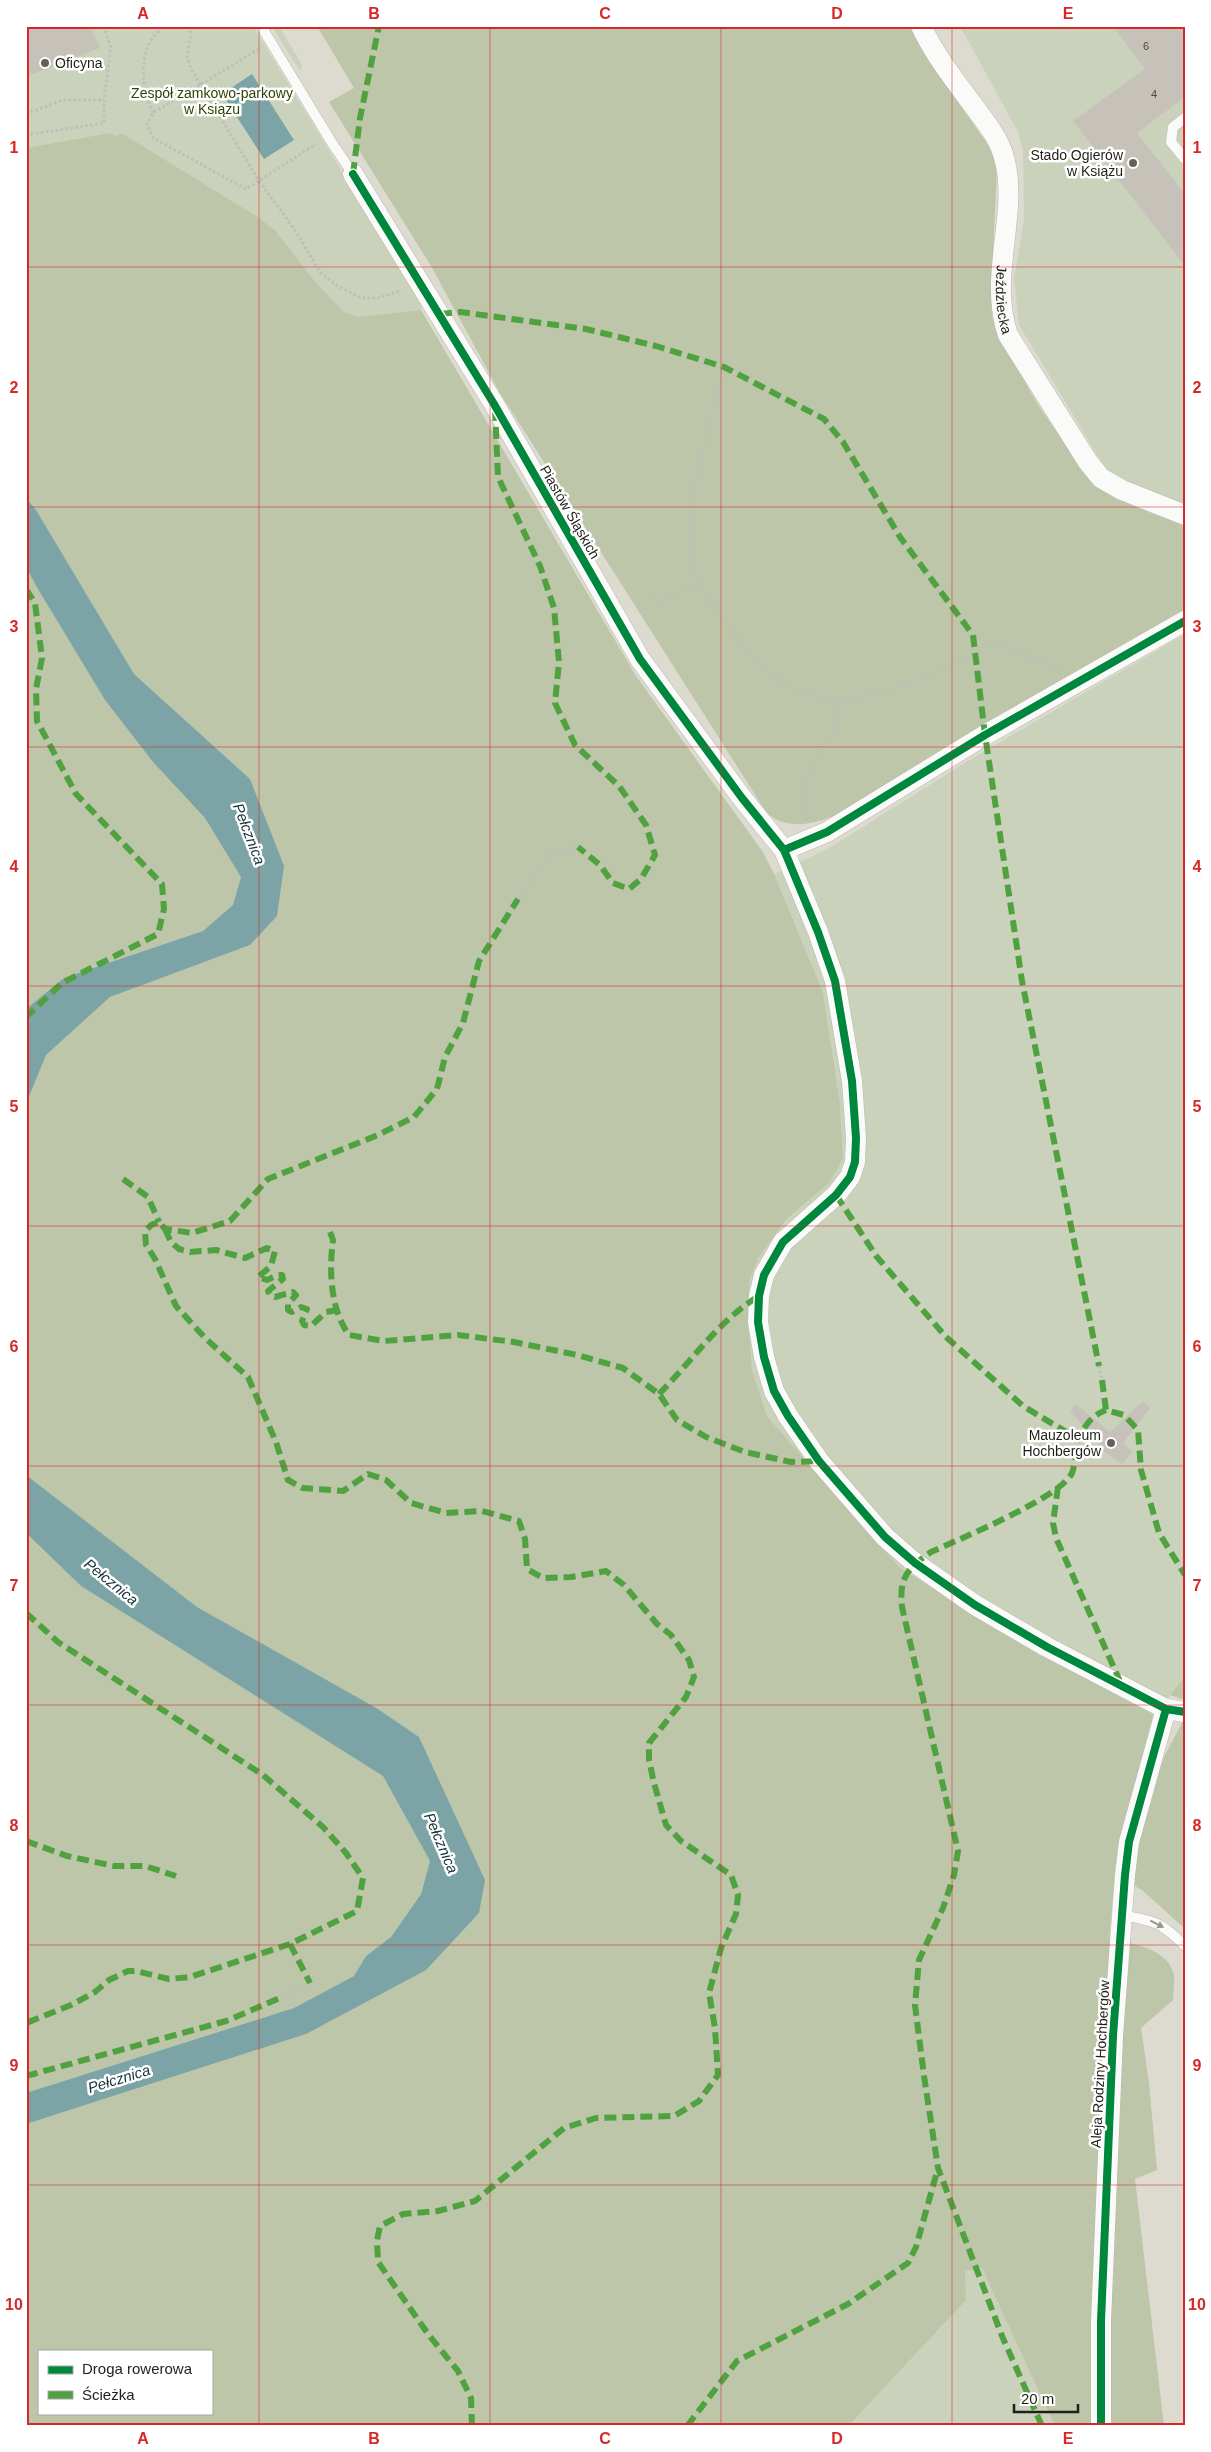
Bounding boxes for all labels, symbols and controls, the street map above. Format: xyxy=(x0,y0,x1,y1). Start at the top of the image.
text: A xyxy=(137,5,149,22)
text: B xyxy=(368,5,380,22)
text: C xyxy=(599,5,611,22)
text: D xyxy=(831,5,843,22)
text: E xyxy=(1063,5,1074,22)
house number: 6 xyxy=(1143,40,1149,52)
place label: Oficyna xyxy=(55,55,103,71)
marker: Oficyna xyxy=(39,57,51,69)
park label: Zespół zamkowo-parkowy w Ksiązu xyxy=(131,85,293,117)
house number: 4 xyxy=(1151,88,1157,100)
text: 1 xyxy=(10,139,19,156)
text: 1 xyxy=(1193,139,1202,156)
place label: Stado Ogierów w Książu xyxy=(1030,147,1124,179)
marker: Stado Ogierów w Książu xyxy=(1127,157,1139,169)
street label: Jeździecka xyxy=(993,264,1015,336)
text: 2 xyxy=(10,379,19,396)
text: 2 xyxy=(1193,379,1202,396)
street label: Piastów Śląskich xyxy=(537,462,604,561)
text: 3 xyxy=(10,618,19,635)
text: 3 xyxy=(1193,618,1202,635)
water label: Pełcznica xyxy=(230,801,269,867)
text: 4 xyxy=(10,858,19,875)
text: 4 xyxy=(1193,858,1202,875)
text: 5 xyxy=(10,1098,19,1115)
text: 5 xyxy=(1193,1098,1202,1115)
text: 6 xyxy=(10,1338,19,1355)
text: 6 xyxy=(1193,1338,1202,1355)
place label: Mauzoleum Hochbergów xyxy=(1022,1427,1102,1459)
marker: Mauzoleum Hochbergów xyxy=(1105,1437,1117,1449)
water label: Pełcznica xyxy=(81,1555,142,1608)
text: 7 xyxy=(10,1577,19,1594)
text: 7 xyxy=(1193,1577,1202,1594)
water label: Pełcznica xyxy=(421,1810,462,1876)
text: 8 xyxy=(10,1817,19,1834)
text: 8 xyxy=(1193,1817,1202,1834)
one-way arrow xyxy=(1150,1920,1164,1928)
street label: Aleja Rodziny Hochbergów xyxy=(1088,1979,1112,2148)
text: 9 xyxy=(10,2057,19,2074)
text: 9 xyxy=(1193,2057,1202,2074)
water label: Pełcznica xyxy=(86,2061,152,2096)
text: 10 xyxy=(5,2296,23,2313)
text: 10 xyxy=(1188,2296,1206,2313)
legend xyxy=(38,2350,212,2414)
text: Droga rowerowa xyxy=(82,2360,193,2377)
scale bar xyxy=(1014,2382,1077,2414)
text: Ścieżka xyxy=(82,2386,135,2403)
text: 20 m xyxy=(1021,2390,1054,2407)
text: A xyxy=(137,2430,149,2447)
text: B xyxy=(368,2430,380,2447)
text: C xyxy=(599,2430,611,2447)
text: D xyxy=(831,2430,843,2447)
text: E xyxy=(1063,2430,1074,2447)

